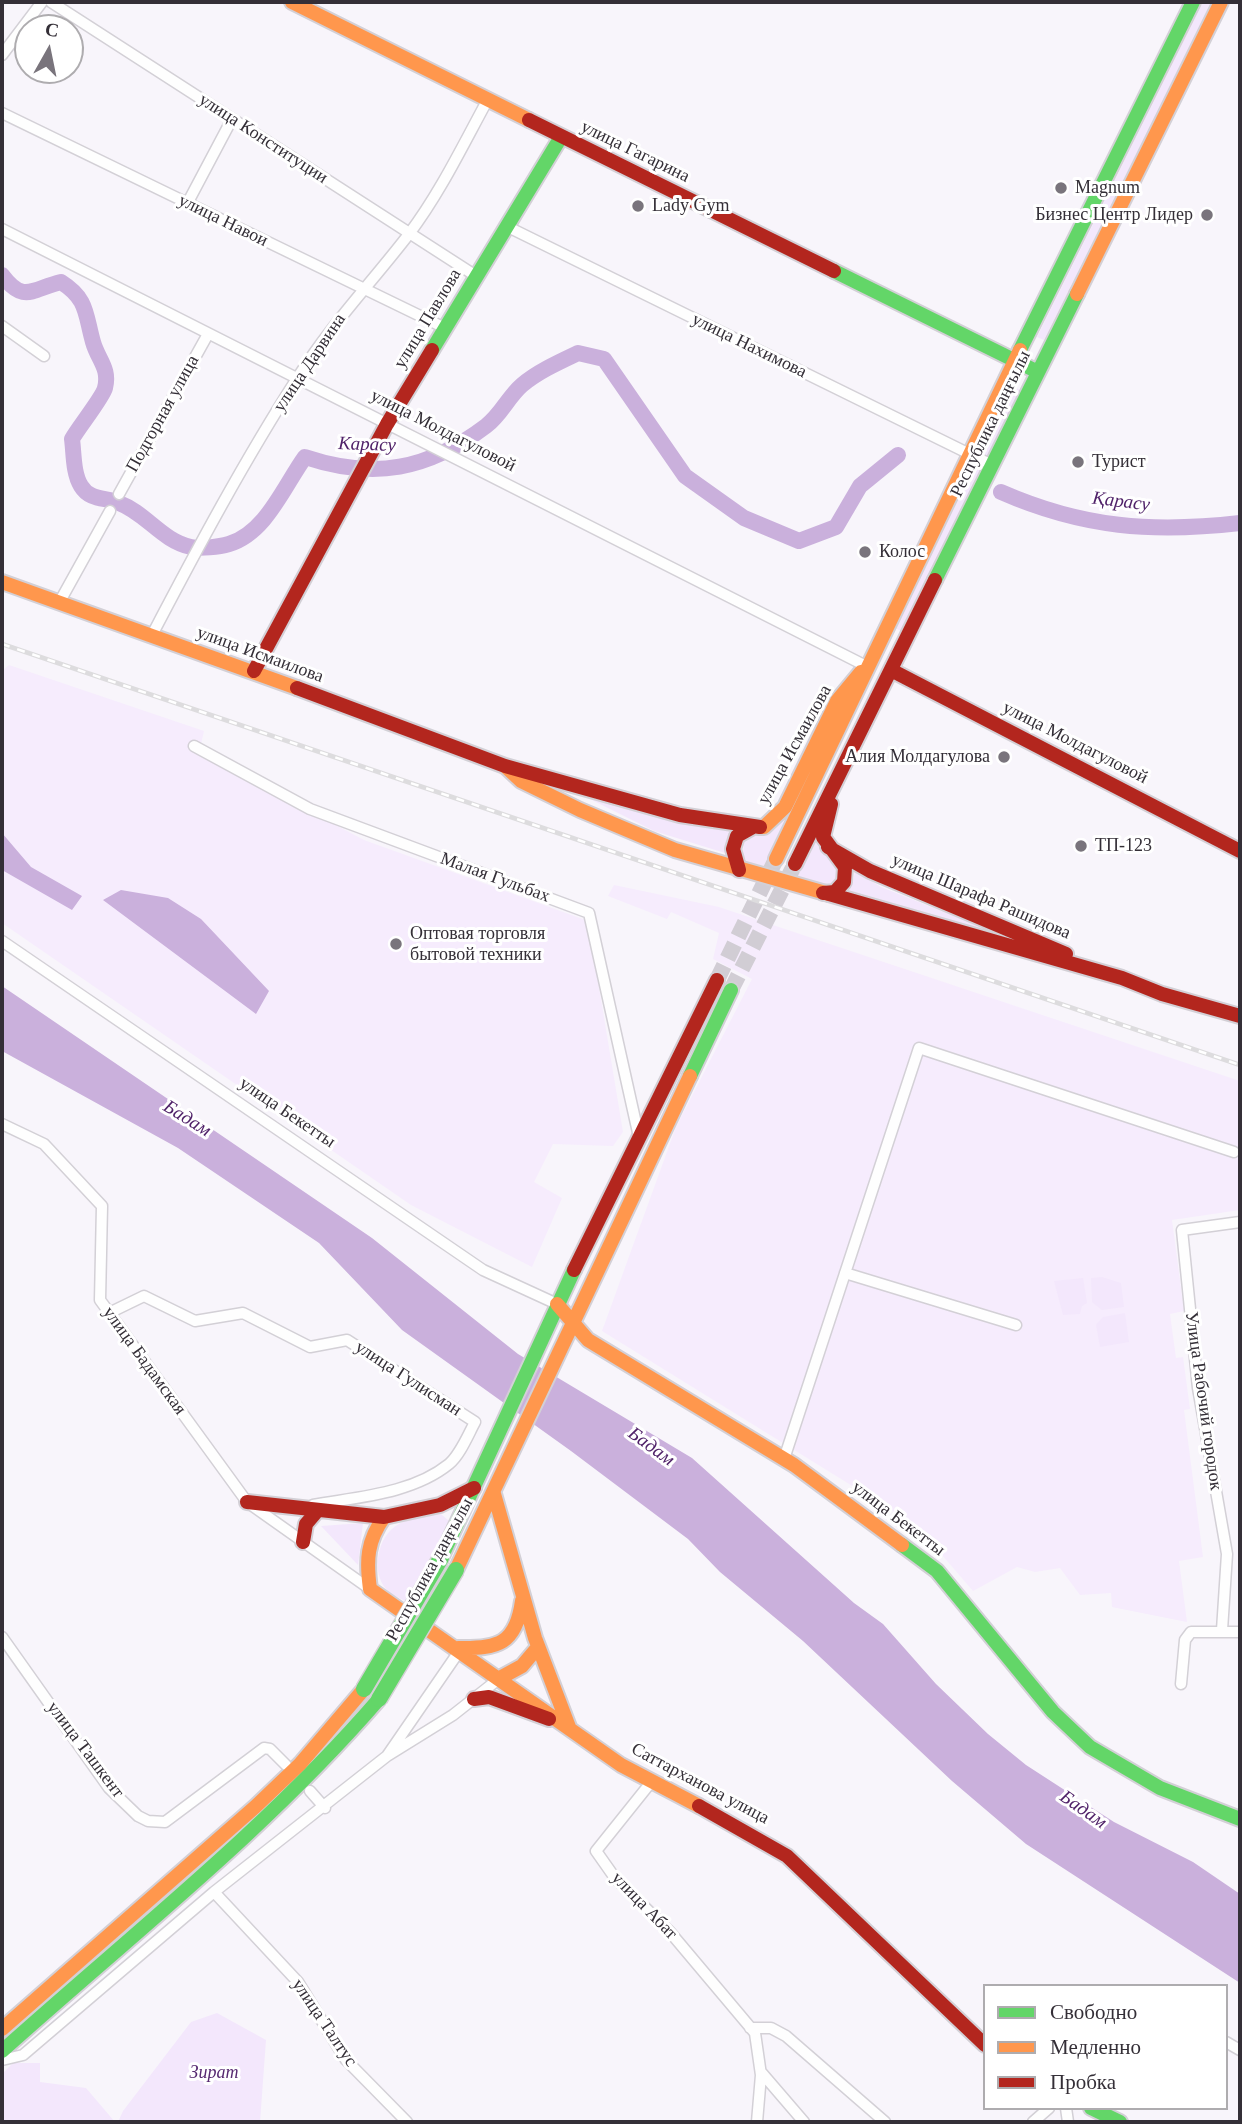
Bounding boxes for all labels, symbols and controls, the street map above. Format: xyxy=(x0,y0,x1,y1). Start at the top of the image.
north arrow xyxy=(14,14,84,84)
text: С xyxy=(44,18,60,41)
street label: улица Конституции xyxy=(194,89,332,189)
street label: улица Гагарина xyxy=(577,116,693,188)
place label: Magnum xyxy=(1075,177,1140,199)
marker: Magnum xyxy=(1053,180,1069,196)
street label: улица Навои xyxy=(175,190,271,252)
place label: Lady Gym xyxy=(652,195,729,217)
marker: Lady Gym xyxy=(630,198,646,214)
place label: Бизнес Центр Лидер xyxy=(1035,204,1193,226)
marker: Бизнес Центр Лидер xyxy=(1199,207,1215,223)
street label: улица Павлова xyxy=(390,265,466,373)
street label: улица Нахимова xyxy=(688,309,810,383)
street label: улица Дарвина xyxy=(269,310,351,416)
street label: Республика даңғылы xyxy=(946,347,1036,501)
street label: Подгорная улица xyxy=(122,352,204,476)
street label: улица Молдагуловой xyxy=(367,385,519,477)
water label: Карасу xyxy=(338,433,396,457)
place label: Турист xyxy=(1092,451,1146,473)
marker: Турист xyxy=(1070,454,1086,470)
water label: Қарасу xyxy=(1091,487,1151,517)
place label: Колос xyxy=(879,541,925,563)
marker: Колос xyxy=(857,544,873,560)
street label: улица Исмаилова xyxy=(194,622,326,688)
street label: улица Исмаилова xyxy=(753,682,837,808)
street label: улица Молдагуловой xyxy=(999,697,1151,789)
place label: Алия Молдагулова xyxy=(845,746,990,768)
marker: Алия Молдагулова xyxy=(996,749,1012,765)
place label: ТП-123 xyxy=(1095,835,1152,857)
marker: ТП-123 xyxy=(1073,838,1089,854)
street label: Малая Гульбах xyxy=(437,848,553,908)
street label: улица Шарафа Рашидова xyxy=(888,850,1074,944)
place label: Оптовая торговля бытовой техники xyxy=(410,923,545,965)
marker: Оптовая торговля бытовой техники xyxy=(388,936,404,952)
street label: улица Бекетты xyxy=(235,1073,339,1153)
water label: Бадам xyxy=(159,1096,215,1142)
street label: улица Бадамская xyxy=(97,1303,191,1419)
street label: Улица Рабочий городок xyxy=(1180,1310,1226,1492)
street label: улица Гулисман xyxy=(351,1337,465,1421)
water label: Бадам xyxy=(623,1423,679,1471)
street label: улица Бекетты xyxy=(847,1477,949,1561)
street label: Республика даңғылы xyxy=(382,1495,478,1645)
street label: улица Ташкент xyxy=(42,1698,128,1802)
street label: Саттарханова улица xyxy=(627,1739,773,1829)
water label: Бадам xyxy=(1055,1786,1111,1834)
street label: улица Абат xyxy=(607,1868,681,1944)
street label: улица Талтус xyxy=(287,1975,361,2071)
legend xyxy=(983,1984,1228,2110)
text: Свободно xyxy=(1050,2000,1137,2024)
text: Медленно xyxy=(1050,2035,1141,2059)
park label: Зират xyxy=(190,2062,238,2084)
text: Пробка xyxy=(1050,2070,1116,2094)

